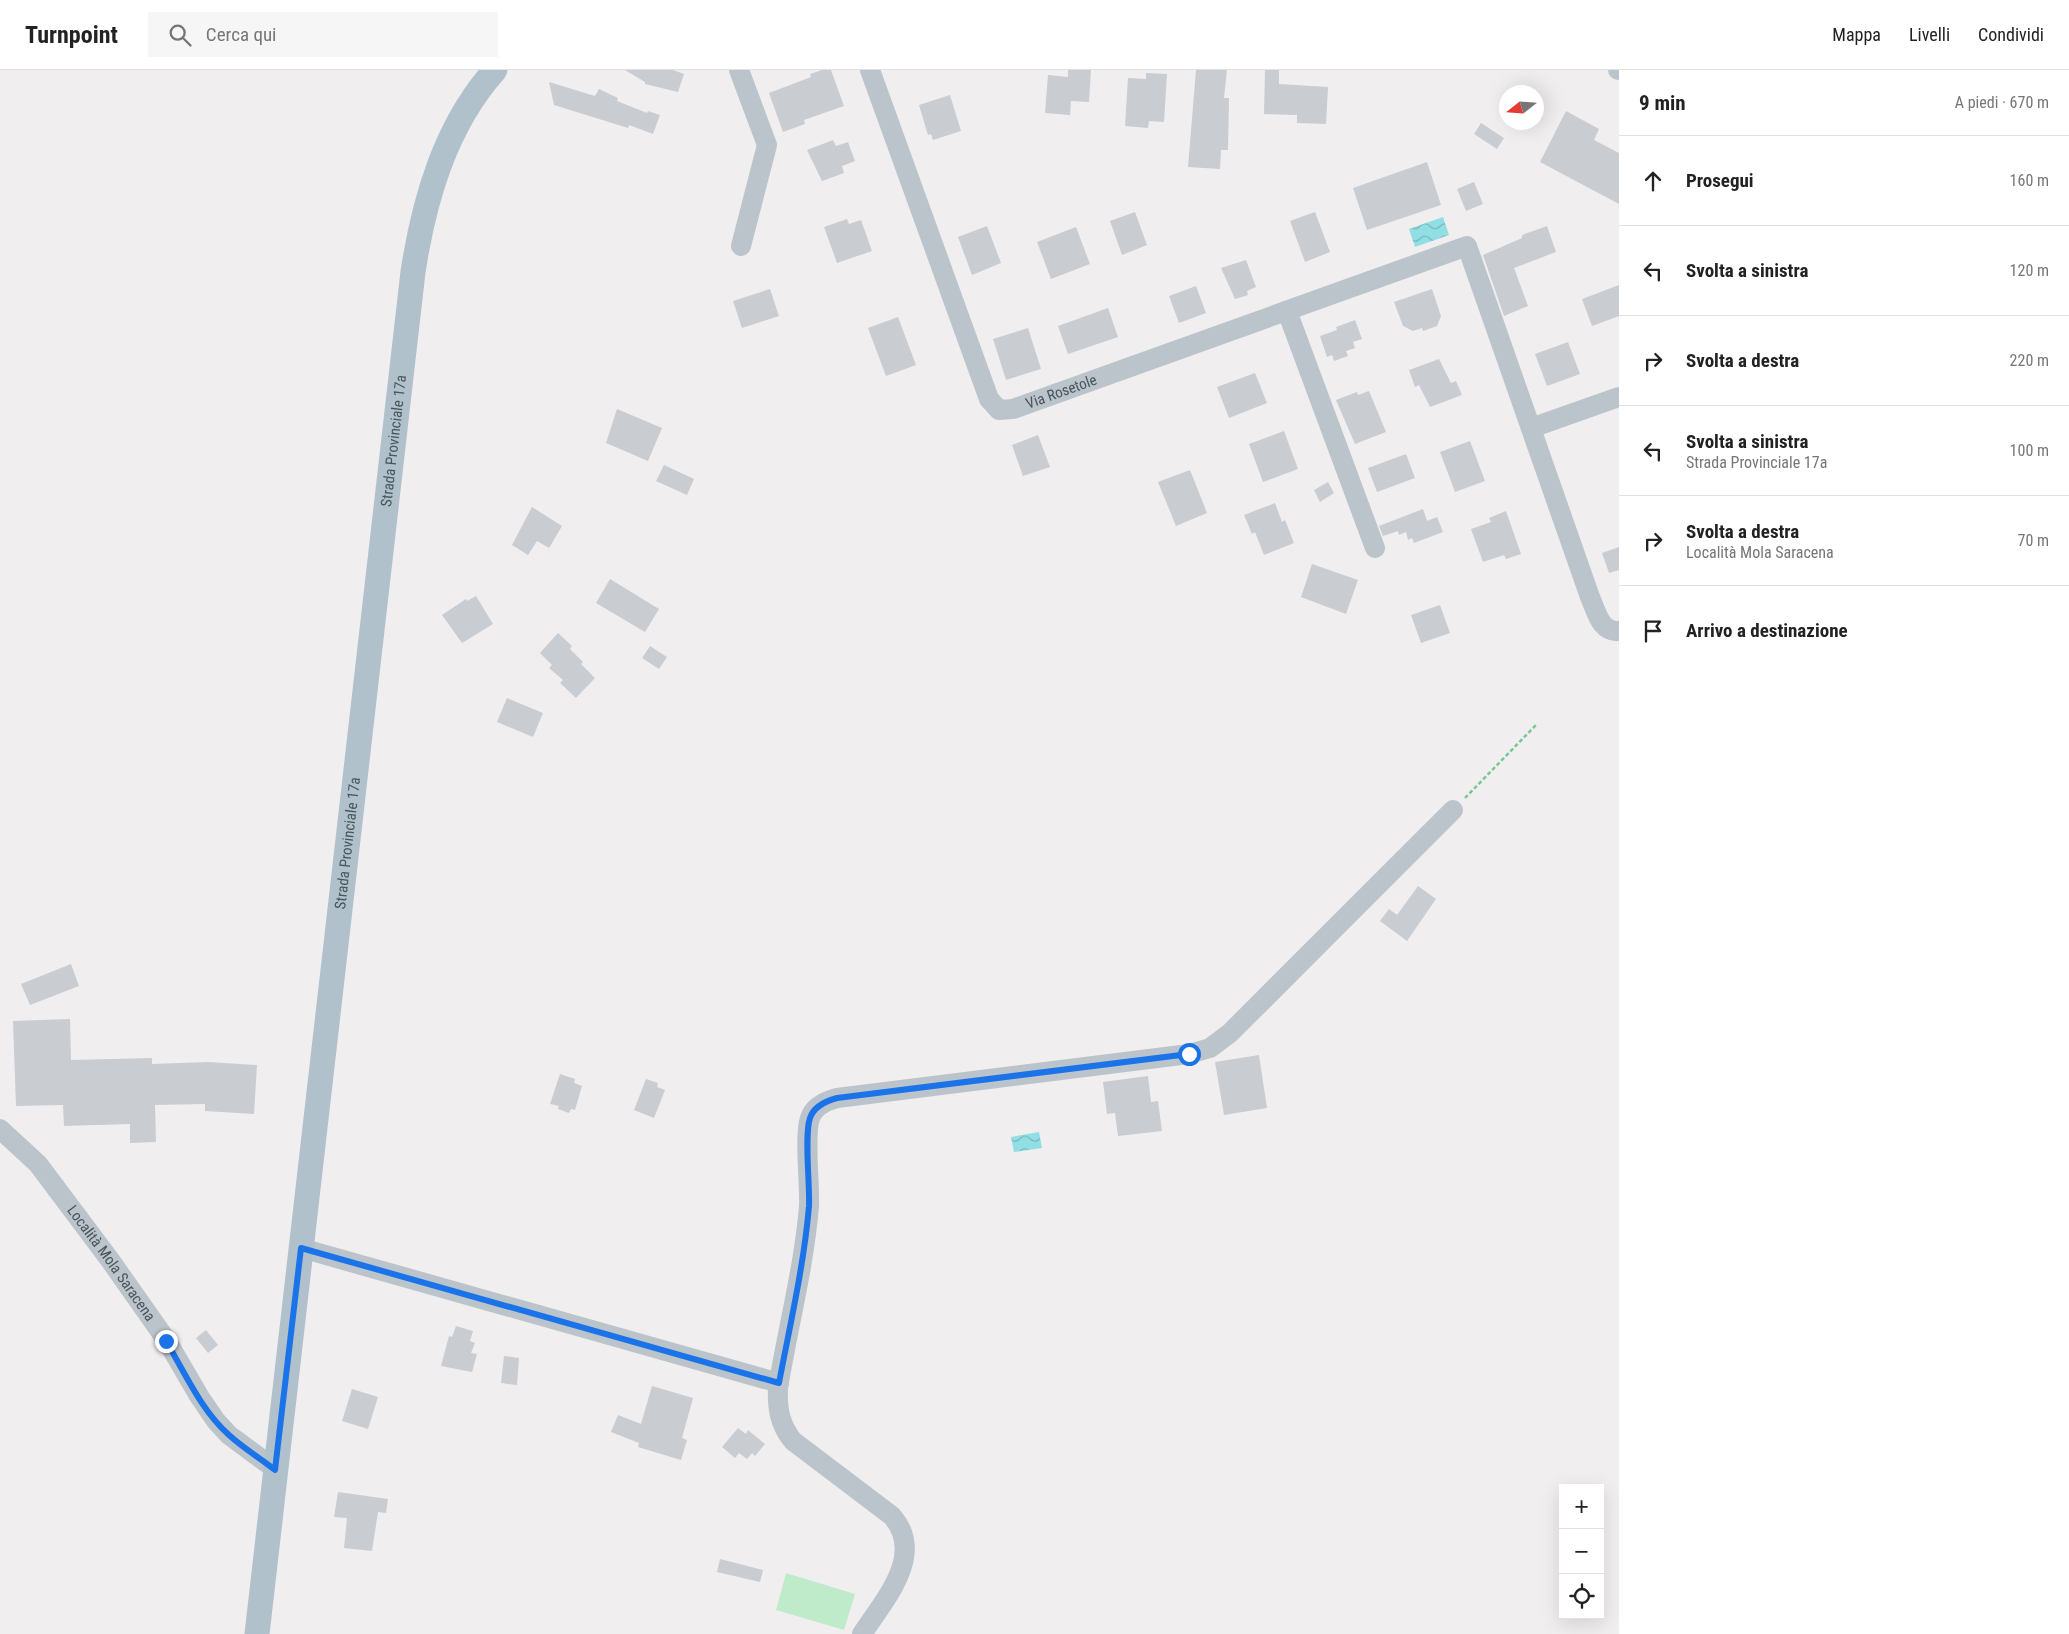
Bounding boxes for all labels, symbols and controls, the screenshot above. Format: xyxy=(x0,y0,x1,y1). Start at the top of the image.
search box xyxy=(148,12,498,57)
text: Turnpoint xyxy=(25,21,118,49)
icon: search xyxy=(166,21,194,49)
text: Cerca qui xyxy=(206,23,276,46)
text: Mappa xyxy=(1832,24,1881,45)
text: Livelli xyxy=(1909,24,1950,45)
text: Condividi xyxy=(1978,24,2044,45)
north arrow xyxy=(1499,85,1544,130)
text: 9 min xyxy=(1639,91,1686,115)
text: A piedi · 670 m xyxy=(1955,93,2049,112)
icon: ahead xyxy=(1639,167,1667,195)
text: Prosegui xyxy=(1686,169,1754,192)
text: 160 m xyxy=(2010,171,2049,190)
icon: left xyxy=(1639,257,1667,285)
text: Svolta a sinistra xyxy=(1686,259,1808,282)
text: 120 m xyxy=(2010,261,2049,280)
icon: right xyxy=(1639,347,1667,375)
text: Svolta a destra xyxy=(1686,349,1799,372)
text: 220 m xyxy=(2010,351,2049,370)
street label: Via Rosetole xyxy=(1023,371,1099,413)
street label: Strada Provinciale 17a xyxy=(377,374,410,508)
text: Svolta a sinistra xyxy=(1686,430,1808,453)
icon: left xyxy=(1639,437,1667,465)
text: 100 m xyxy=(2010,441,2049,460)
text: Strada Provinciale 17a xyxy=(1686,453,1827,472)
text: Svolta a destra xyxy=(1686,520,1799,543)
icon: right xyxy=(1639,527,1667,555)
text: 70 m xyxy=(2017,531,2049,550)
text: Località Mola Saracena xyxy=(1686,543,1834,562)
icon: arrive xyxy=(1639,617,1667,645)
text: Arrivo a destinazione xyxy=(1686,619,1848,642)
street label: Strada Provinciale 17a xyxy=(331,776,364,910)
route start xyxy=(1178,1043,1201,1066)
street label: Località Mola Saracena xyxy=(63,1202,159,1325)
route end xyxy=(155,1330,178,1353)
map controls xyxy=(1559,1484,1604,1619)
button: + xyxy=(1559,1484,1604,1529)
button: − xyxy=(1559,1529,1604,1574)
button: locate xyxy=(1559,1574,1604,1619)

